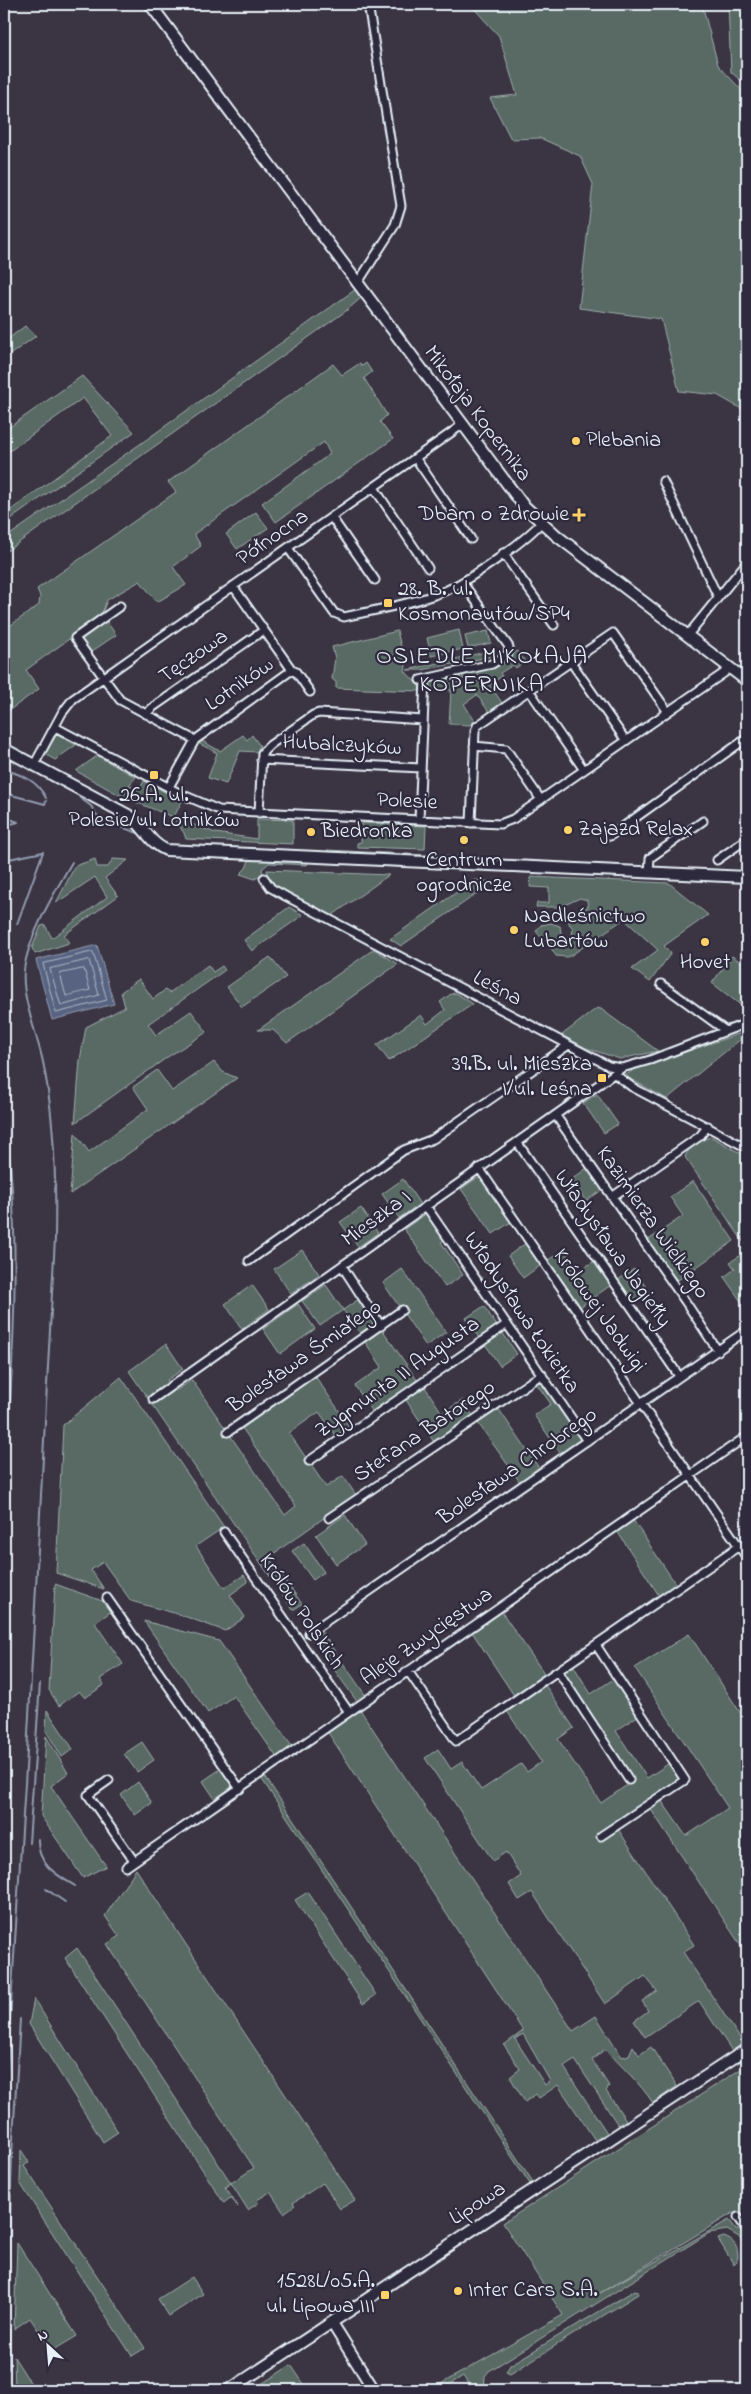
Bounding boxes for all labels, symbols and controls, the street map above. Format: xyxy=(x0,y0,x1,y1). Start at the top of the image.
street label: Mikołaja Kopernika xyxy=(415,339,539,489)
place label: Plebania xyxy=(586,425,661,457)
marker: Plebania xyxy=(570,435,582,447)
place label: Dbam o Zdrowie xyxy=(417,499,569,531)
street label: Północna xyxy=(230,501,316,575)
marker: Dbam o Zdrowie xyxy=(573,509,585,521)
place label: 28. B. ul. Kosmonautów/SP4 xyxy=(398,574,570,631)
marker: 28. B. ul. Kosmonautów/SP4 xyxy=(382,597,394,609)
street label: Tęczowa xyxy=(153,621,235,693)
district label: OSIEDLE MIKOŁAJA KOPERNIKA xyxy=(376,640,588,703)
street label: Lotników xyxy=(199,650,281,720)
street label: Hubalczyków xyxy=(282,727,402,766)
marker: 26.A. ul. Polesie/ul. Lotników xyxy=(148,769,160,781)
place label: 26.A. ul. Polesie/ul. Lotników xyxy=(68,780,240,837)
street label: Polesie xyxy=(376,784,438,820)
place label: Zajazd Relax xyxy=(578,814,693,846)
place label: Biedronka xyxy=(320,816,413,848)
marker: Zajazd Relax xyxy=(562,824,574,836)
marker: Biedronka xyxy=(305,826,317,838)
marker: Centrum ogrodnicze xyxy=(458,834,470,846)
place label: Centrum ogrodnicze xyxy=(416,845,512,903)
place label: Nadleśnictwo Lubartów xyxy=(524,901,645,958)
marker: Nadleśnictwo Lubartów xyxy=(508,924,520,936)
marker: Hovet xyxy=(699,936,711,948)
place label: Hovet xyxy=(680,947,731,979)
street label: Leśna xyxy=(467,963,527,1015)
place label: 39.B. ul. Mieszka I/ul. Leśna xyxy=(452,1049,592,1106)
marker: 39.B. ul. Mieszka I/ul. Leśna xyxy=(596,1072,608,1084)
street label: Kazimierza Wielkiego xyxy=(586,1140,717,1307)
street label: Władysława Jagiełły xyxy=(544,1163,679,1335)
street label: Mieszka I xyxy=(335,1183,419,1255)
street label: Władysława Łokietka xyxy=(454,1225,587,1401)
street label: Królowej Jadwigi xyxy=(544,1243,654,1380)
street label: Bolesława Śmiałego xyxy=(220,1292,389,1424)
street label: Zygmunta II Augusta xyxy=(309,1309,487,1448)
street label: Stefana Batorego xyxy=(348,1373,503,1492)
street label: Bolesława Chrobrego xyxy=(431,1400,605,1536)
street label: Królów Polskich xyxy=(250,1547,352,1677)
street label: Aleje Zwycięstwa xyxy=(354,1579,500,1695)
street label: Lipowa xyxy=(443,2174,513,2234)
place label: 1528L/05.A. ul. Lipowa III xyxy=(266,2266,375,2323)
place label: Inter Cars S.A. xyxy=(468,2275,598,2307)
marker: Inter Cars S.A. xyxy=(452,2285,464,2297)
marker: 1528L/05.A. ul. Lipowa III xyxy=(379,2289,391,2301)
north arrow xyxy=(22,2322,72,2372)
text: N xyxy=(34,2324,52,2347)

